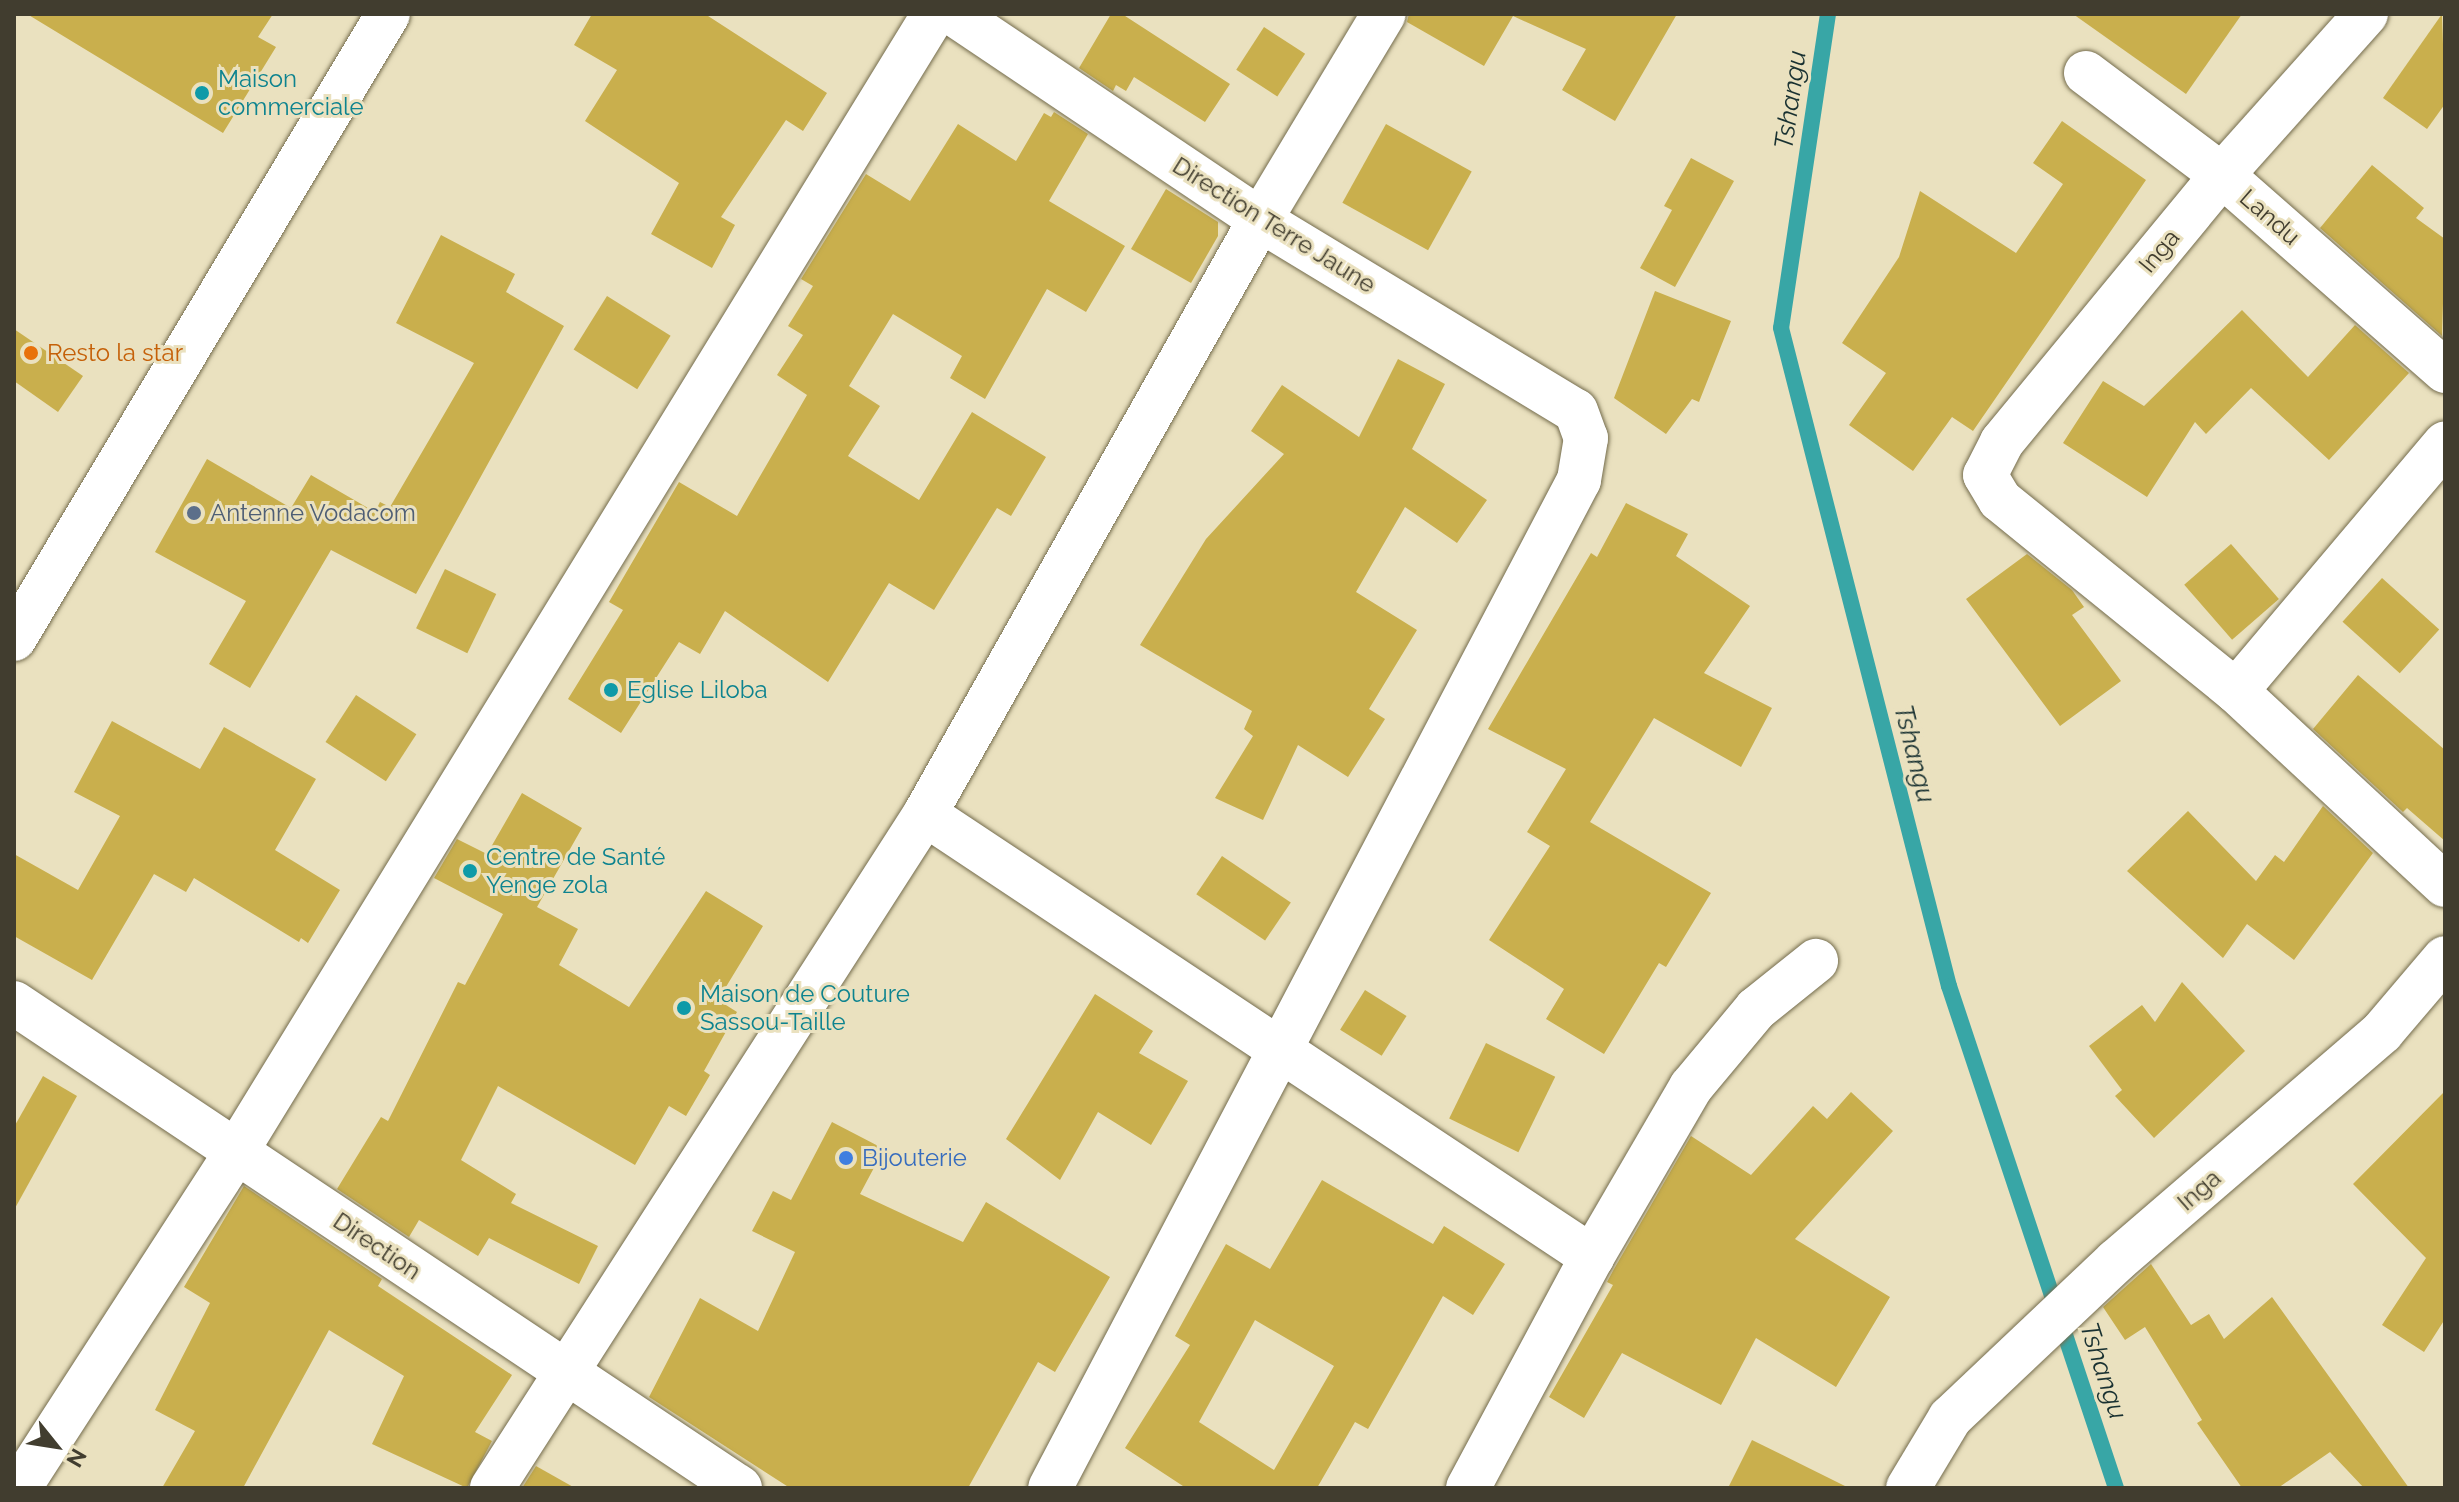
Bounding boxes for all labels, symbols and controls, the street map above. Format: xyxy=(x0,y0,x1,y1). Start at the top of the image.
water label: Tshangu xyxy=(1769,48,1813,152)
place label: Maison commerciale xyxy=(218,65,364,121)
marker: Maison commerciale xyxy=(193,84,211,102)
street label: Direction Terre Jaune xyxy=(1167,151,1381,299)
street label: Landu xyxy=(2234,183,2306,251)
street label: Inga xyxy=(2133,223,2185,279)
place label: Resto la star xyxy=(47,339,183,367)
marker: Resto la star xyxy=(22,344,40,362)
place label: Antenne Vodacom xyxy=(210,499,417,527)
marker: Antenne Vodacom xyxy=(185,504,203,522)
place label: Eglise Liloba xyxy=(627,676,768,704)
marker: Eglise Liloba xyxy=(602,681,620,699)
water label: Tshangu xyxy=(1887,702,1941,806)
place label: Centre de Santé Yenge zola xyxy=(486,843,665,899)
marker: Centre de Santé Yenge zola xyxy=(461,862,479,880)
place label: Maison de Couture Sassou-Taille xyxy=(700,980,910,1036)
marker: Maison de Couture Sassou-Taille xyxy=(675,999,693,1017)
place label: Bijouterie xyxy=(862,1144,967,1172)
marker: Bijouterie xyxy=(837,1149,855,1167)
street label: Inga xyxy=(2171,1163,2227,1217)
street label: Direction xyxy=(328,1206,426,1286)
water label: Tshangu xyxy=(2073,1319,2133,1423)
north arrow xyxy=(16,1406,96,1486)
text: N xyxy=(61,1444,92,1472)

